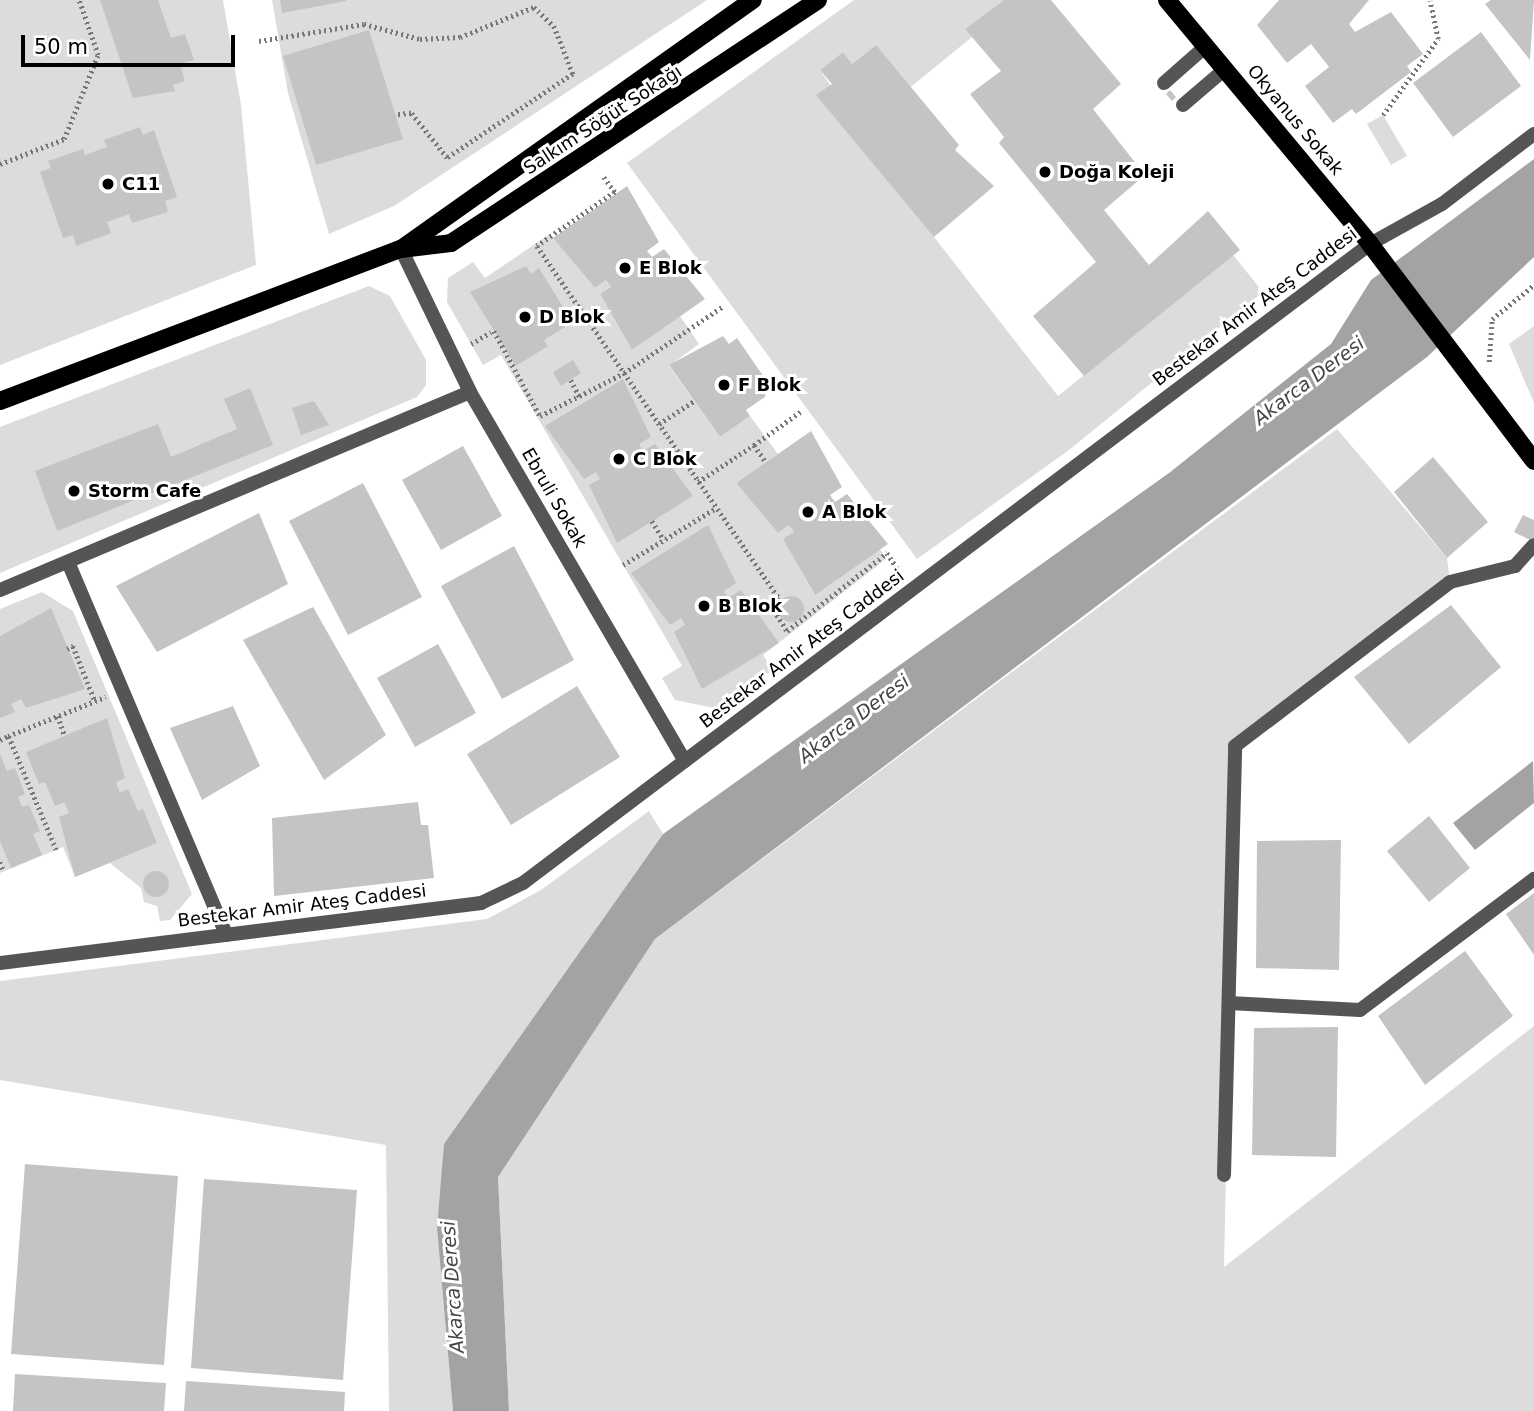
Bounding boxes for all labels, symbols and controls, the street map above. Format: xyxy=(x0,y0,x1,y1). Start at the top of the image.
scale bar xyxy=(24,21,238,65)
text: 50 m xyxy=(34,35,88,59)
street label: Okyanus Sokak xyxy=(1243,60,1347,180)
street label: Salkım Söğüt Sokağı xyxy=(520,61,686,179)
place label: Doğa Koleji xyxy=(1059,161,1174,183)
marker: Doğa Koleji xyxy=(1037,164,1053,180)
place label: C11 xyxy=(122,173,160,195)
marker: C11 xyxy=(100,176,116,192)
street label: Bestekar Amir Ateş Caddesi xyxy=(1149,223,1361,391)
place label: E Blok xyxy=(639,257,702,279)
marker: E Blok xyxy=(617,260,633,276)
place label: D Blok xyxy=(539,306,604,328)
marker: D Blok xyxy=(517,309,533,325)
water label: Akarca Deresi xyxy=(1249,332,1369,430)
place label: F Blok xyxy=(738,374,801,396)
marker: F Blok xyxy=(716,377,732,393)
street label: Ebruli Sokak xyxy=(517,444,591,552)
place label: C Blok xyxy=(633,448,697,470)
marker: C Blok xyxy=(611,451,627,467)
place label: Storm Cafe xyxy=(88,480,201,502)
marker: Storm Cafe xyxy=(66,483,82,499)
place label: A Blok xyxy=(822,501,886,523)
marker: A Blok xyxy=(800,504,816,520)
street label: Bestekar Amir Ateş Caddesi xyxy=(696,565,908,733)
place label: B Blok xyxy=(718,595,782,617)
marker: B Blok xyxy=(696,598,712,614)
water label: Akarca Deresi xyxy=(794,670,914,768)
street label: Bestekar Amir Ateş Caddesi xyxy=(176,880,428,932)
water label: Akarca Deresi xyxy=(437,1220,469,1354)

